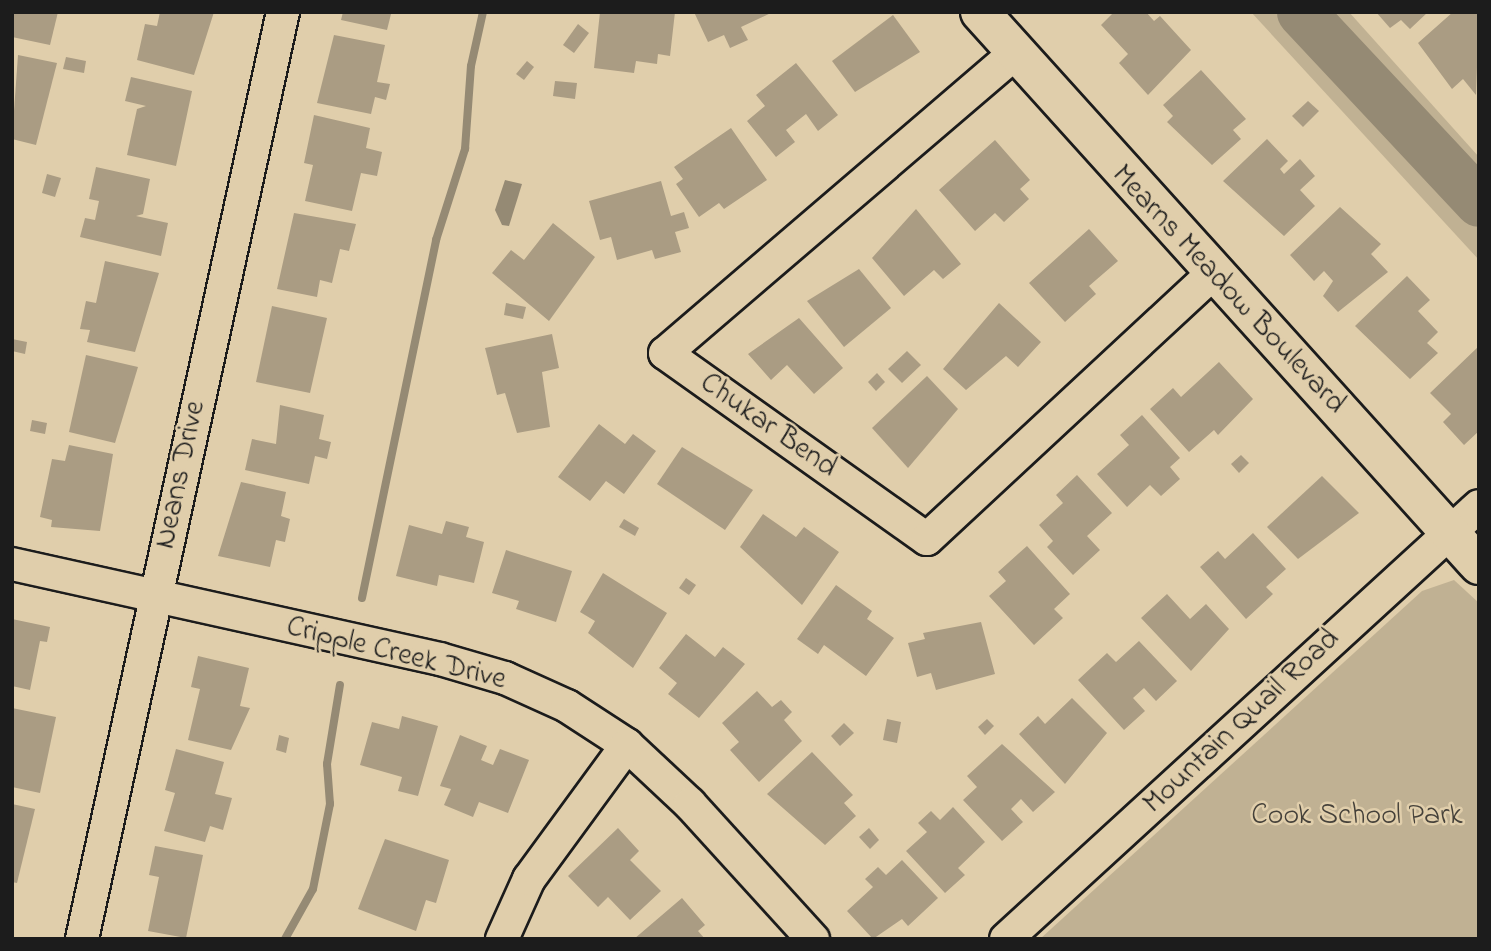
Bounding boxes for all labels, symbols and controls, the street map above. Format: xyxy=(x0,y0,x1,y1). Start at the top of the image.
street label: Mearns Meadow Boulevard xyxy=(1103,158,1353,422)
street label: Chukar Bend xyxy=(692,366,844,486)
street label: Neans Drive xyxy=(148,398,214,552)
street label: Cripple Creek Drive xyxy=(283,609,509,699)
street label: Mountain Quail Road xyxy=(1136,622,1348,822)
park label: Cook School Park xyxy=(1251,798,1463,834)

